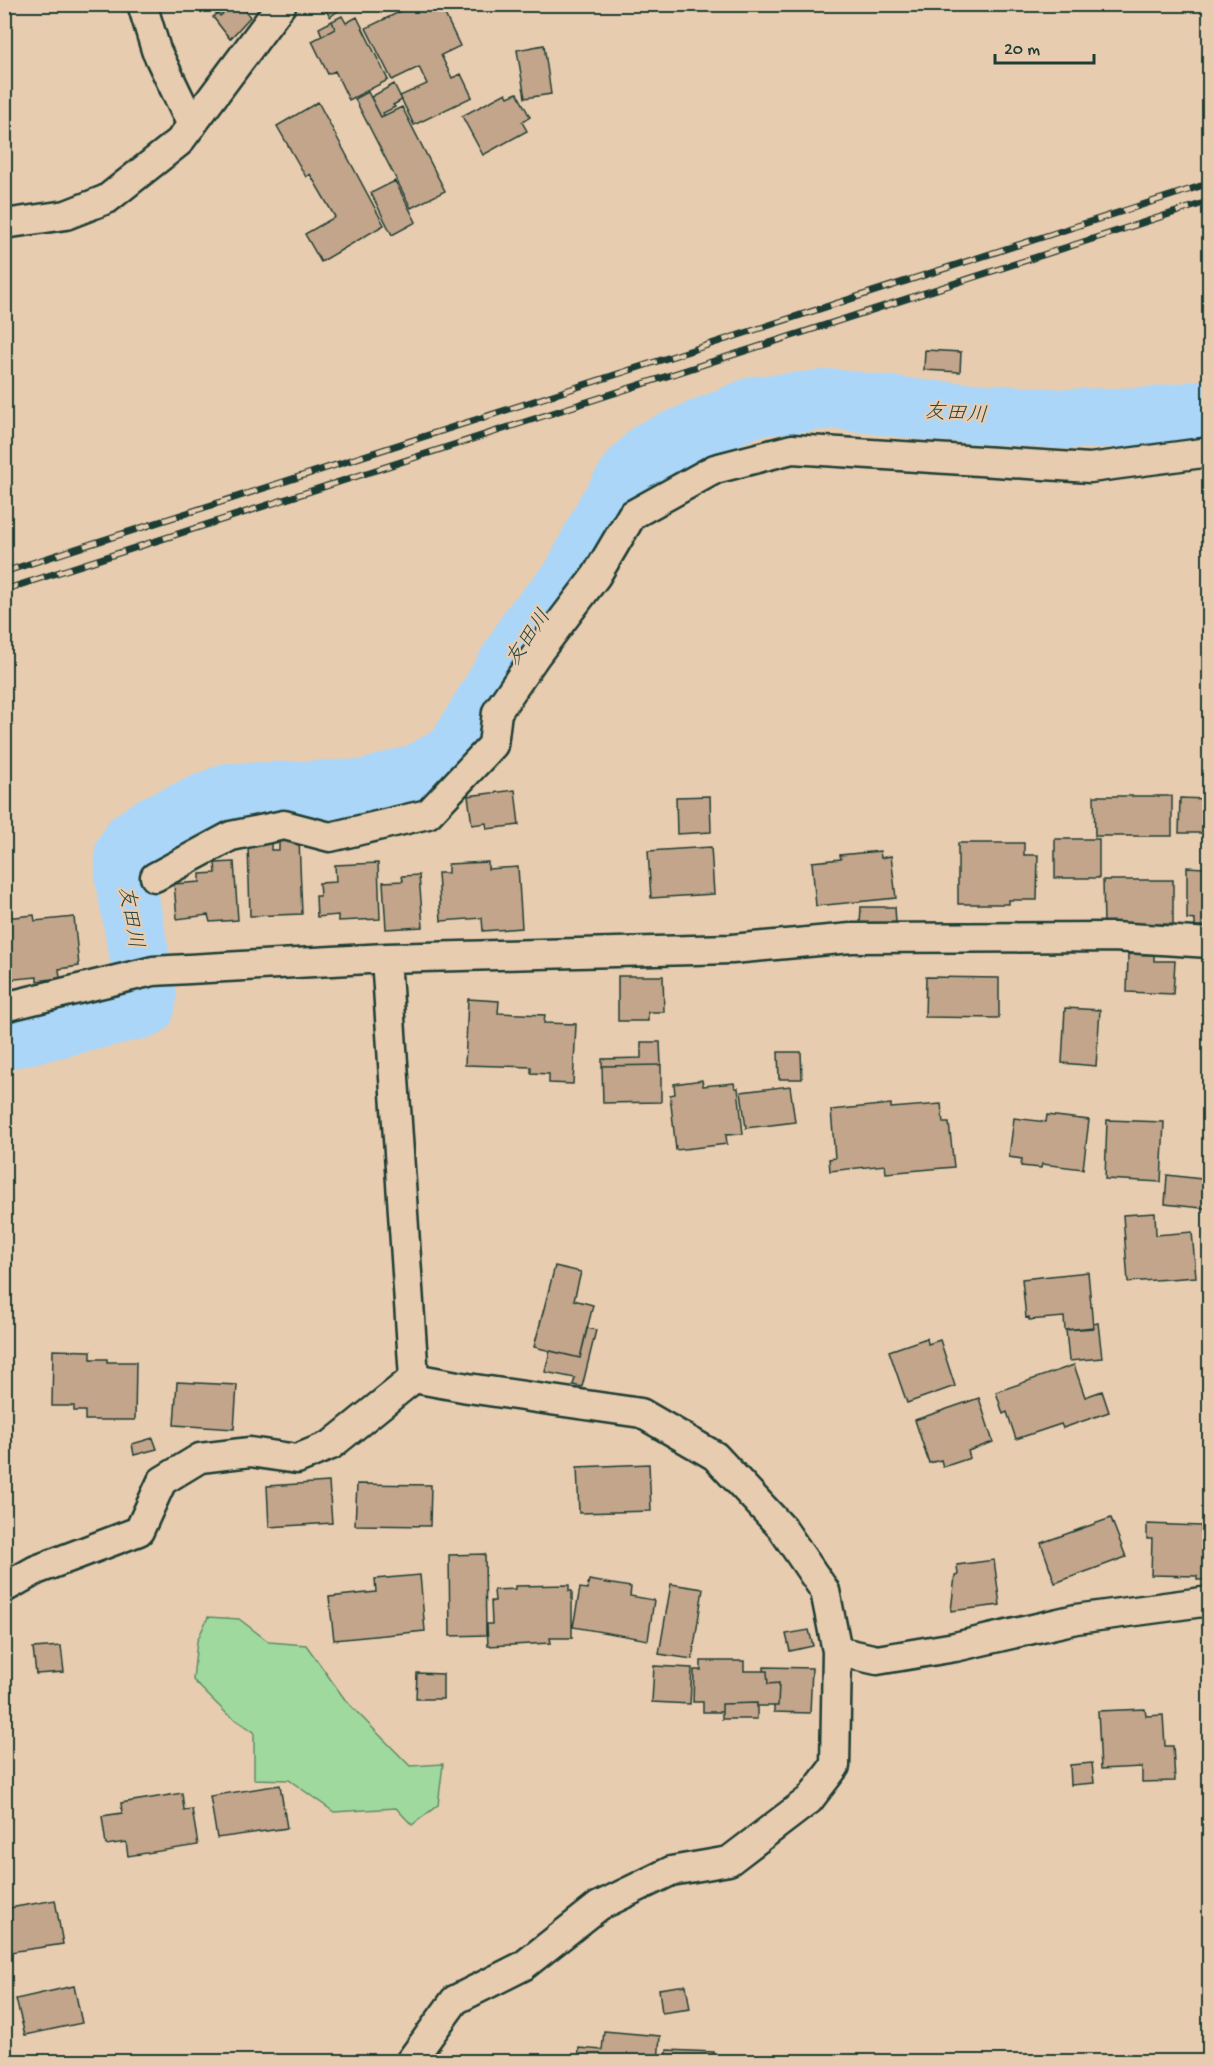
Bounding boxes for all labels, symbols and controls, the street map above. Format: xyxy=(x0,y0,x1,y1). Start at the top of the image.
scale bar xyxy=(995,27,1094,65)
text: 20 m xyxy=(1004,40,1040,61)
water label: 友田川 xyxy=(923,400,988,430)
water label: 友田川 xyxy=(501,605,558,672)
water label: 友田川 xyxy=(111,884,147,951)

